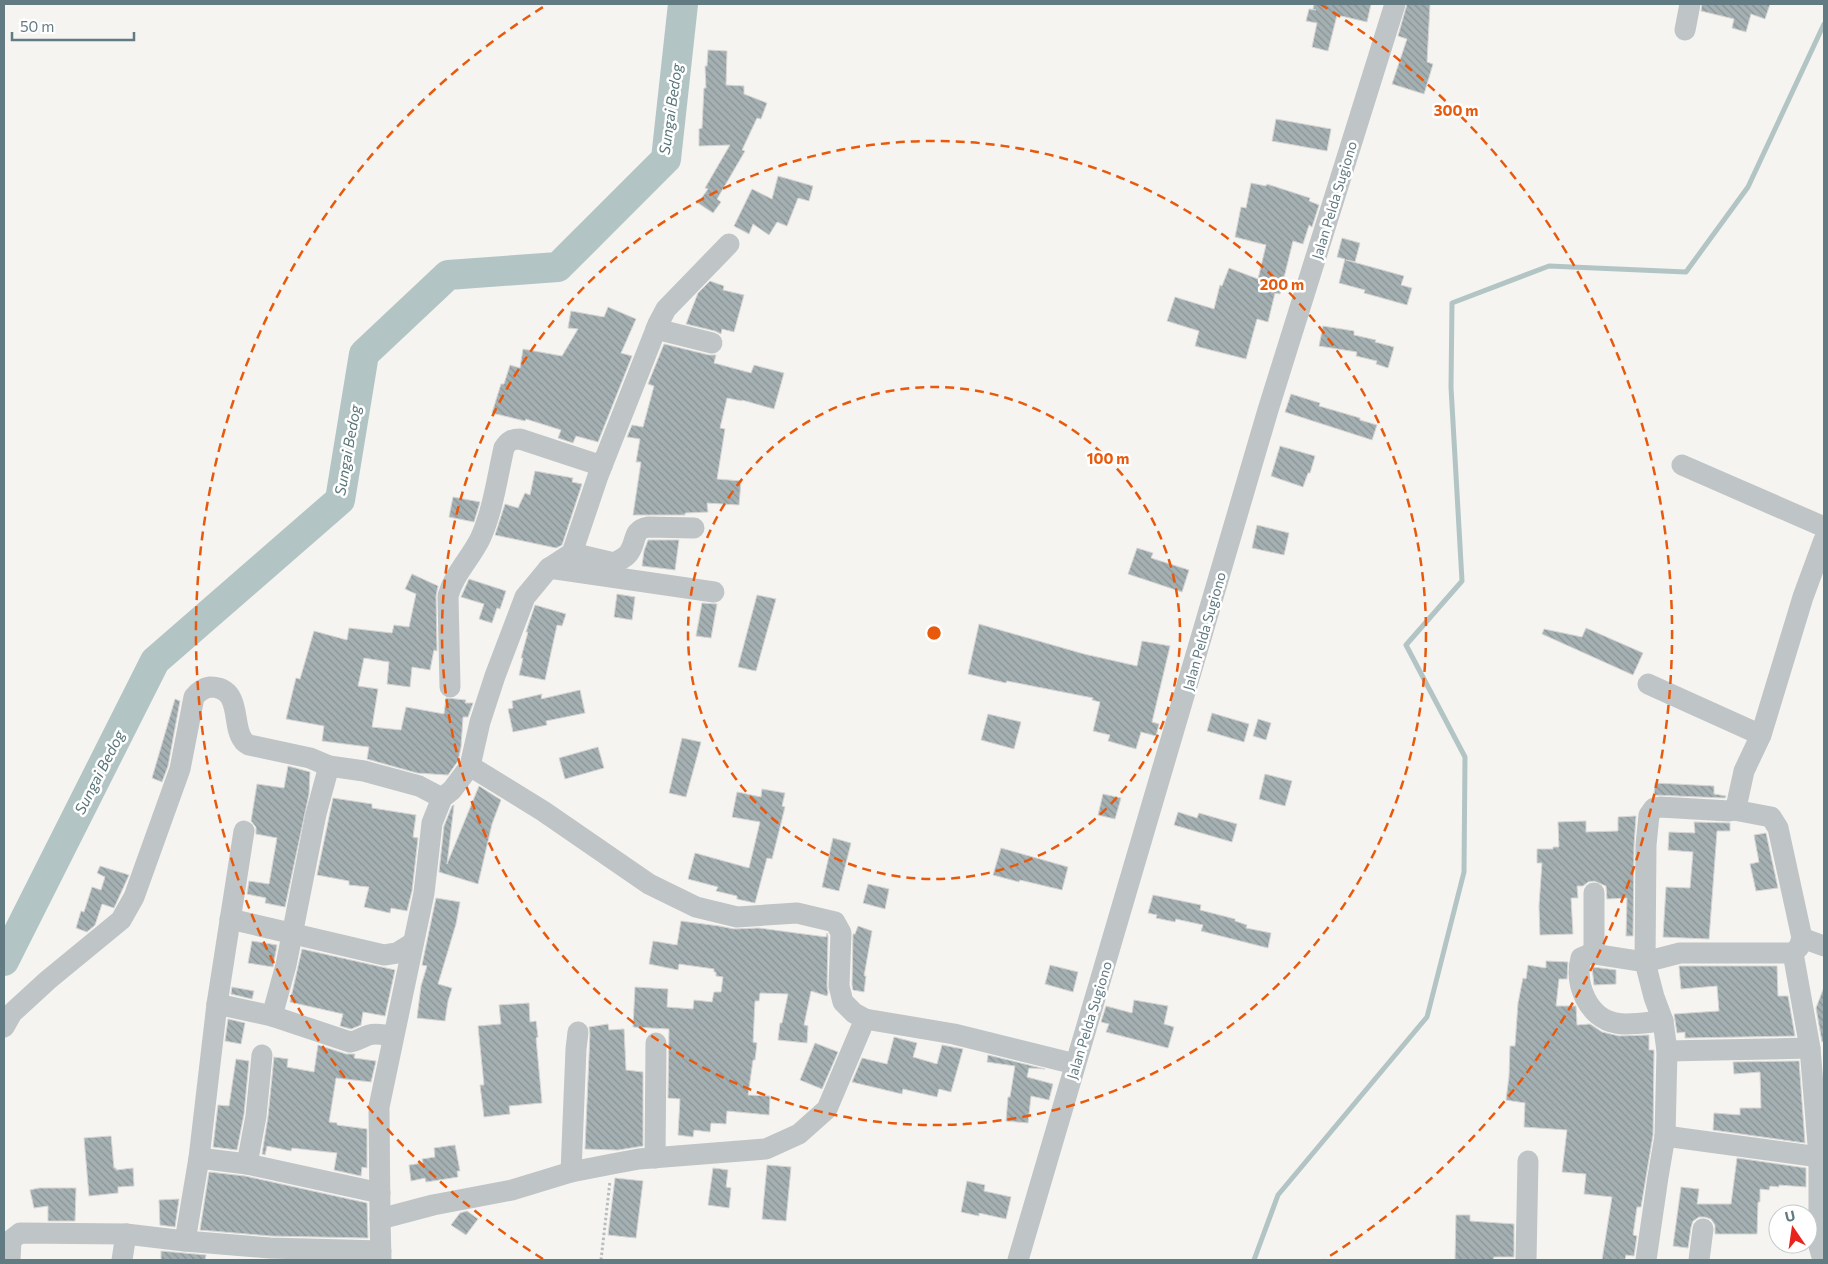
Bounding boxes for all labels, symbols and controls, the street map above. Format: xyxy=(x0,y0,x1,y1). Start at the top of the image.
scale bar xyxy=(12,10,135,42)
text: 50 m xyxy=(20,17,54,35)
water label: Sungai Bedog xyxy=(655,61,685,156)
text: 300 m xyxy=(1434,101,1478,119)
street label: Jalan Pelda Sugiono xyxy=(1308,139,1360,261)
text: 200 m xyxy=(1260,275,1304,293)
water label: Sungai Bedog xyxy=(330,402,364,497)
text: 100 m xyxy=(1087,449,1129,467)
street label: Jalan Pelda Sugiono xyxy=(1179,570,1229,692)
centre of rings xyxy=(925,624,943,642)
water label: Sungai Bedog xyxy=(70,726,128,817)
street label: Jalan Pelda Sugiono xyxy=(1063,959,1115,1081)
north arrow xyxy=(1768,1204,1818,1254)
text: U xyxy=(1783,1206,1797,1225)

